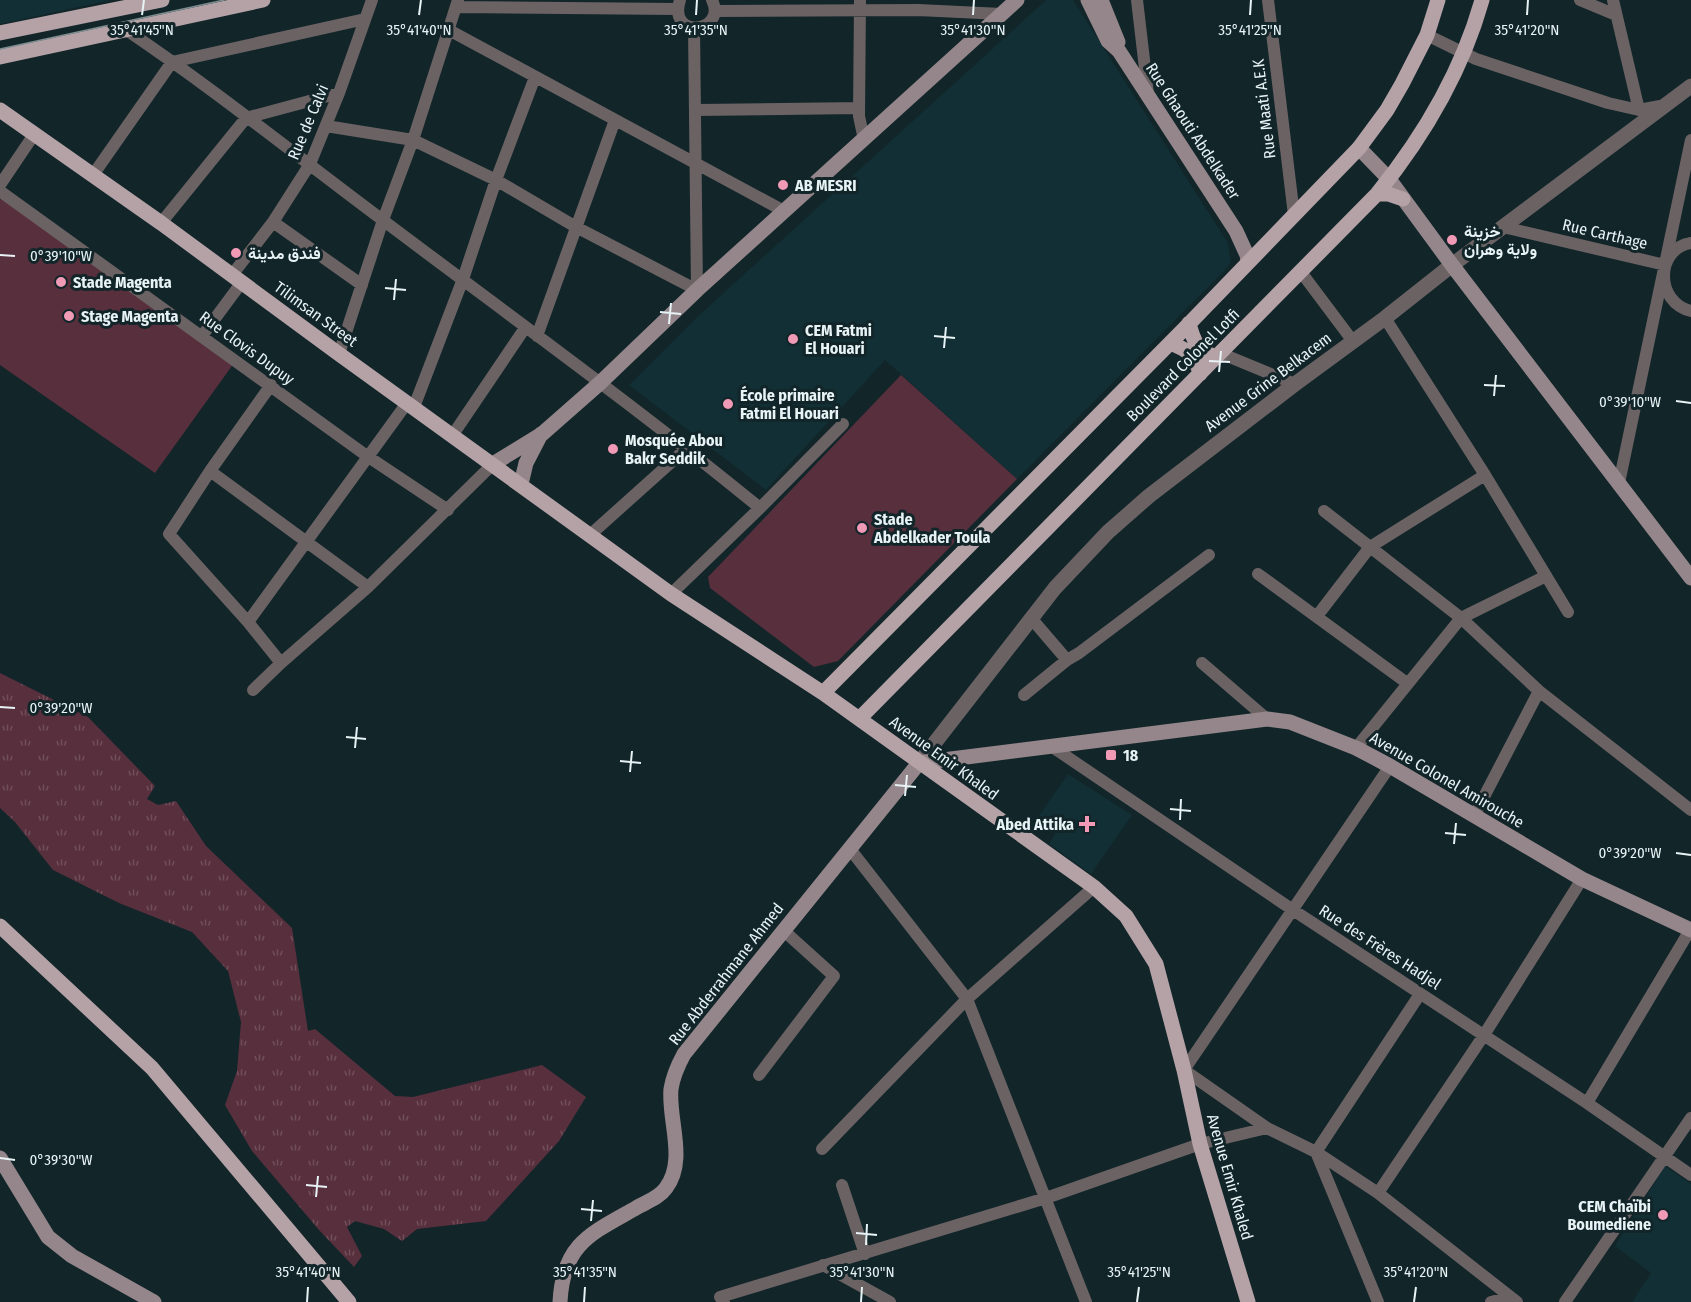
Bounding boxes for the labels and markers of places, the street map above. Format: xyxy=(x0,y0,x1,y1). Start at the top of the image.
place label: AB MESRI xyxy=(794,176,857,195)
marker: AB MESRI xyxy=(776,178,790,192)
place label: خزينة ولاية وهران xyxy=(1464,222,1537,260)
marker: خزينة ولاية وهران xyxy=(1445,233,1459,247)
place label: فندق مدينة xyxy=(248,244,321,263)
marker: فندق مدينة xyxy=(229,246,243,260)
place label: Stade Magenta xyxy=(73,273,172,292)
marker: Stade Magenta xyxy=(54,275,68,289)
place label: Stage Magenta xyxy=(81,307,178,326)
marker: Stage Magenta xyxy=(62,309,76,323)
place label: CEM Fatmi El Houari xyxy=(805,321,872,358)
marker: CEM Fatmi El Houari xyxy=(786,332,800,346)
place label: École primaire Fatmi El Houari xyxy=(740,385,839,423)
marker: École primaire Fatmi El Houari xyxy=(721,397,735,411)
place label: Mosquée Abou Bakr Seddik xyxy=(625,431,723,468)
marker: Mosquée Abou Bakr Seddik xyxy=(606,442,620,456)
place label: Stade Abdelkader Toula xyxy=(873,510,991,547)
marker: Stade Abdelkader Toula xyxy=(855,521,869,535)
place label: 18 xyxy=(1123,746,1139,765)
marker: 18 xyxy=(1104,748,1118,762)
place label: Abed Attika xyxy=(996,815,1074,834)
marker: Abed Attika xyxy=(1078,815,1096,833)
place label: CEM Chaïbi Boumediene xyxy=(1567,1197,1651,1234)
marker: CEM Chaïbi Boumediene xyxy=(1656,1208,1670,1222)

